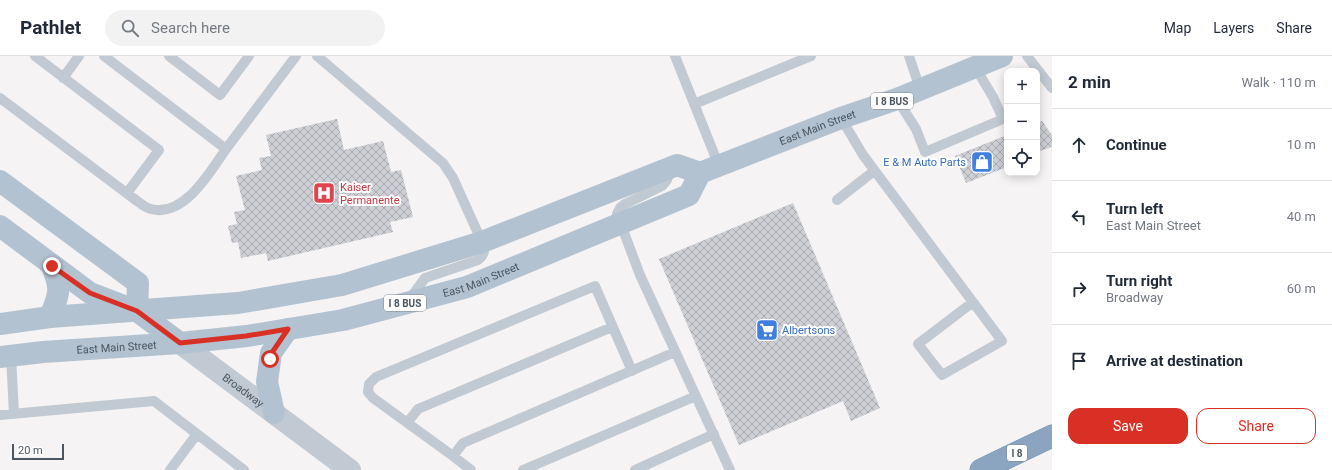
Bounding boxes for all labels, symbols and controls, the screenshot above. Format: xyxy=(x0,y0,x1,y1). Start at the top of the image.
search box xyxy=(105,10,385,46)
text: Pathlet xyxy=(20,16,81,39)
icon: search xyxy=(119,17,141,39)
text: Search here xyxy=(151,19,230,37)
text: Map xyxy=(1164,20,1191,36)
text: Layers xyxy=(1213,20,1254,36)
text: Share xyxy=(1276,20,1312,36)
map controls xyxy=(1004,68,1040,176)
button: + xyxy=(1004,68,1040,104)
text: 2 min xyxy=(1068,72,1111,92)
text: Walk · 110 m xyxy=(1241,75,1316,90)
road number: I 8 BUS xyxy=(871,93,913,109)
button: − xyxy=(1004,104,1040,140)
street label: East Main Street xyxy=(778,107,858,148)
icon: ahead xyxy=(1068,134,1090,156)
text: Continue xyxy=(1106,136,1167,154)
text: 10 m xyxy=(1287,137,1316,152)
button: locate xyxy=(1004,140,1040,176)
shop icon: E & M Auto Parts xyxy=(969,149,995,175)
place label: E & M Auto Parts xyxy=(883,156,966,169)
hospital icon: Kaiser Permanente xyxy=(311,180,337,206)
place label: Kaiser Permanente xyxy=(340,181,400,207)
text: Turn left xyxy=(1106,200,1163,218)
icon: left xyxy=(1068,206,1090,228)
text: 40 m xyxy=(1287,209,1316,224)
text: East Main Street xyxy=(1106,218,1201,233)
route end xyxy=(43,257,61,275)
street label: East Main Street xyxy=(441,260,521,300)
text: Turn right xyxy=(1106,272,1172,290)
icon: right xyxy=(1068,278,1090,300)
text: 60 m xyxy=(1287,281,1316,296)
text: Broadway xyxy=(1106,290,1163,305)
road number: I 8 BUS xyxy=(384,295,426,311)
supermarket icon: Albertsons xyxy=(754,317,780,343)
place label: Albertsons xyxy=(782,324,835,337)
street label: East Main Street xyxy=(76,338,158,356)
route start xyxy=(261,350,279,368)
icon: arrive xyxy=(1068,350,1090,372)
text: Arrive at destination xyxy=(1106,352,1243,370)
street label: Broadway xyxy=(220,371,267,410)
button: Save xyxy=(1068,408,1188,444)
button: Share xyxy=(1196,408,1316,444)
scale bar xyxy=(12,442,64,461)
text: 20 m xyxy=(18,444,43,457)
road number: I 8 xyxy=(1007,445,1027,461)

